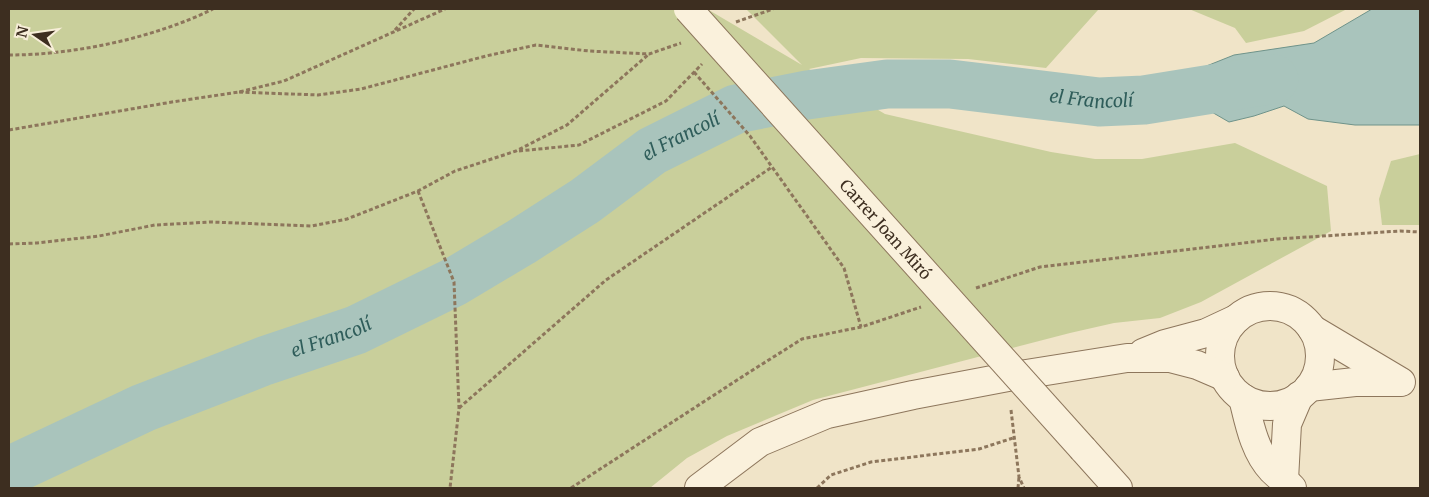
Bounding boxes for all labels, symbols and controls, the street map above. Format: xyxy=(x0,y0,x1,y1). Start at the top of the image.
north arrow xyxy=(10,10,60,60)
text: N xyxy=(12,25,32,39)
water label: el Francolí xyxy=(1048,84,1135,113)
water label: el Francolí xyxy=(637,106,725,166)
street label: Carrer Joan Miró xyxy=(836,175,936,283)
water label: el Francolí xyxy=(288,311,377,362)

